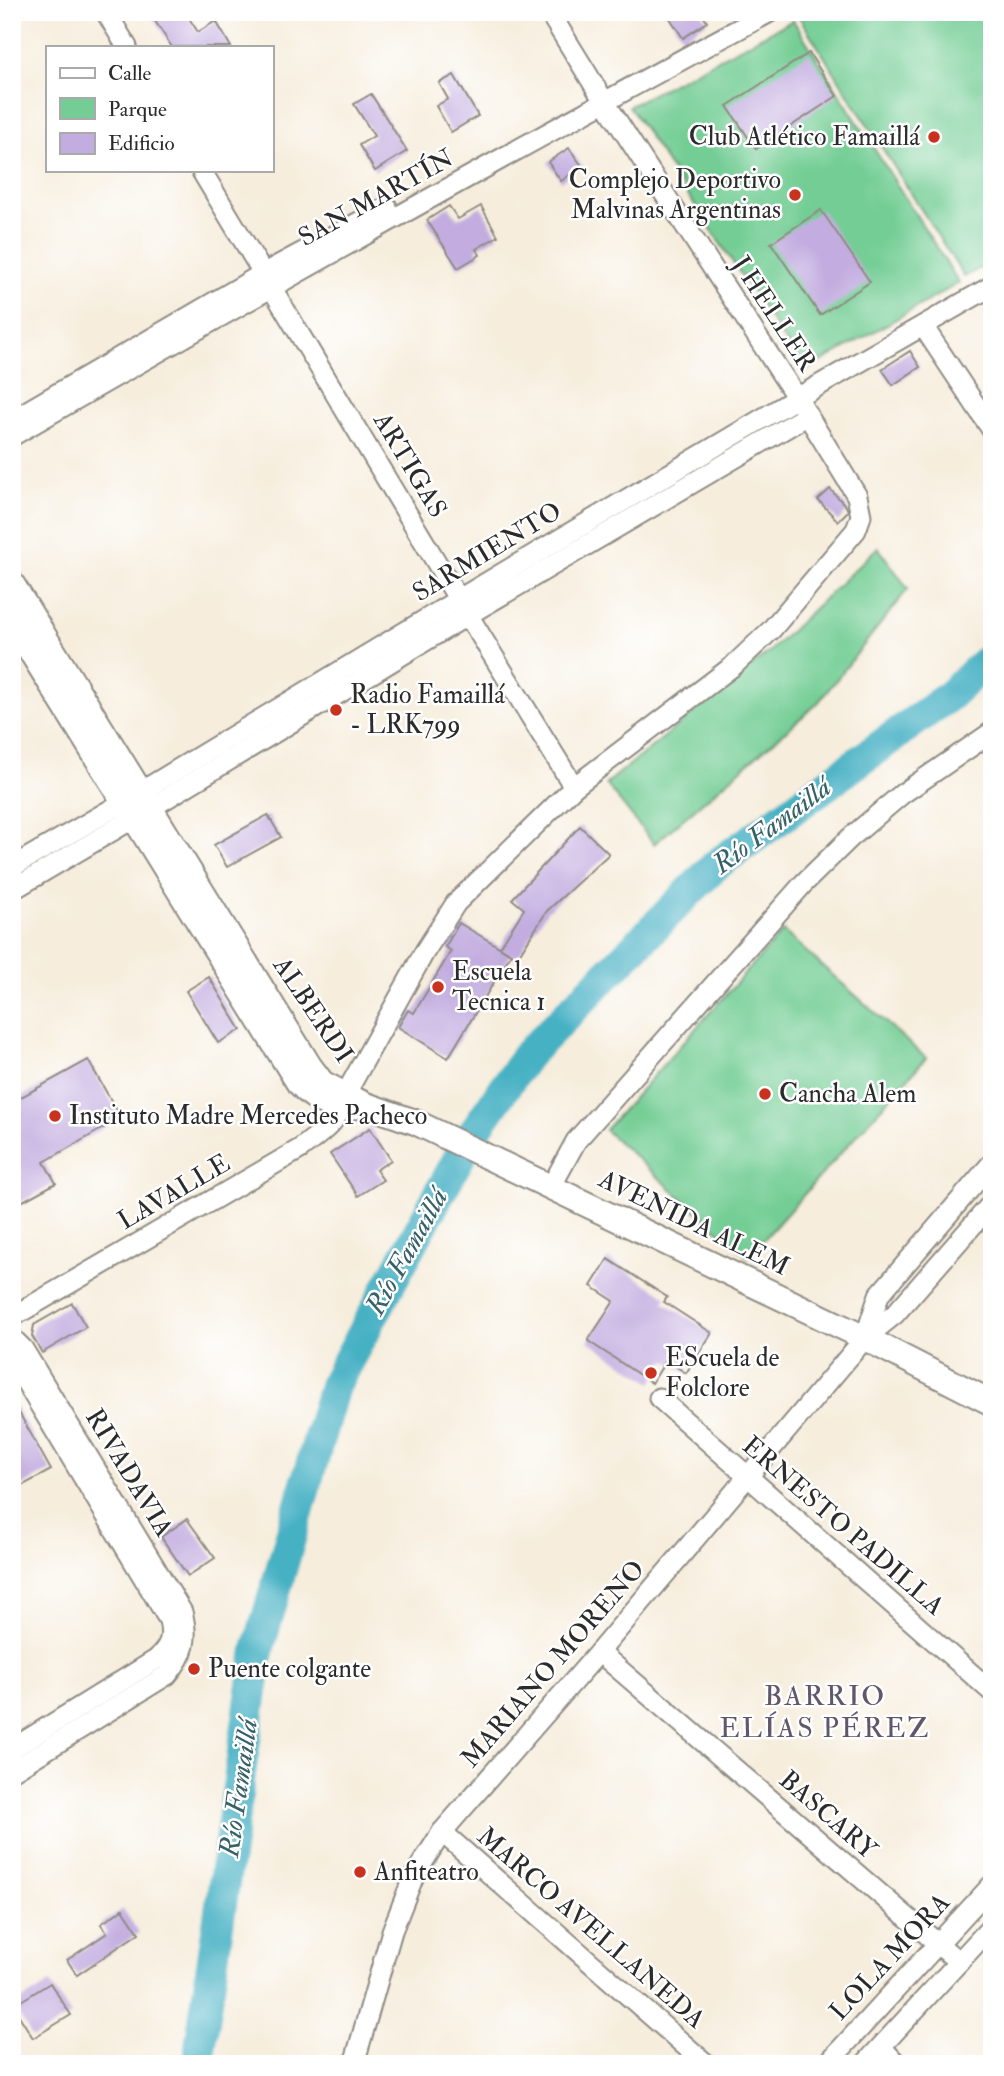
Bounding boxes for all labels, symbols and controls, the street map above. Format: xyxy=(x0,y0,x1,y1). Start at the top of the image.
legend xyxy=(46,46,273,172)
text: Calle xyxy=(108,60,152,87)
text: Parque xyxy=(108,96,167,123)
place label: Club Atlético Famaillá xyxy=(689,121,920,153)
marker: Club Atlético Famaillá xyxy=(926,129,942,145)
text: Edificio xyxy=(108,130,175,157)
street label: SAN MARTÍN xyxy=(292,140,460,254)
place label: Complejo Deportivo Malvinas Argentinas xyxy=(569,164,781,226)
marker: Complejo Deportivo Malvinas Argentinas xyxy=(787,187,803,203)
street label: J HELLER xyxy=(724,249,824,379)
street label: ARTIGAS xyxy=(366,406,454,523)
street label: SARMIENTO xyxy=(407,495,567,609)
place label: Radio Famaillá - LRK799 xyxy=(350,679,505,741)
marker: Radio Famaillá - LRK799 xyxy=(328,702,344,718)
water label: Río Famaillá xyxy=(705,768,841,882)
street label: ALBERDI xyxy=(265,950,360,1069)
place label: Escuela Tecnica 1 xyxy=(452,956,546,1018)
marker: Escuela Tecnica 1 xyxy=(430,979,446,995)
place label: Cancha Alem xyxy=(779,1078,916,1110)
marker: Cancha Alem xyxy=(757,1086,773,1102)
place label: Instituto Madre Mercedes Pacheco xyxy=(69,1100,427,1132)
marker: Instituto Madre Mercedes Pacheco xyxy=(47,1108,63,1124)
street label: LAVALLE xyxy=(112,1147,236,1237)
street label: AVENIDA ALEM xyxy=(593,1163,794,1283)
water label: Río Famaillá xyxy=(357,1180,458,1322)
place label: EScuela de Folclore xyxy=(665,1342,780,1404)
marker: EScuela de Folclore xyxy=(643,1365,659,1381)
street label: RIVADAVIA xyxy=(78,1403,180,1543)
street label: ERNESTO PADILLA xyxy=(736,1430,951,1623)
street label: MARIANO MORENO xyxy=(454,1554,652,1774)
place label: Puente colgante xyxy=(208,1653,371,1685)
marker: Puente colgante xyxy=(186,1661,202,1677)
district label: BARRIO ELÍAS PÉREZ xyxy=(720,1679,930,1746)
water label: Río Famaillá xyxy=(212,1714,266,1860)
street label: BASCARY xyxy=(772,1764,884,1867)
street label: MARCO AVELLANEDA xyxy=(470,1820,712,2036)
place label: Anfiteatro xyxy=(373,1856,479,1888)
marker: Anfiteatro xyxy=(352,1864,368,1880)
street label: LOLA MORA xyxy=(823,1887,957,2027)

